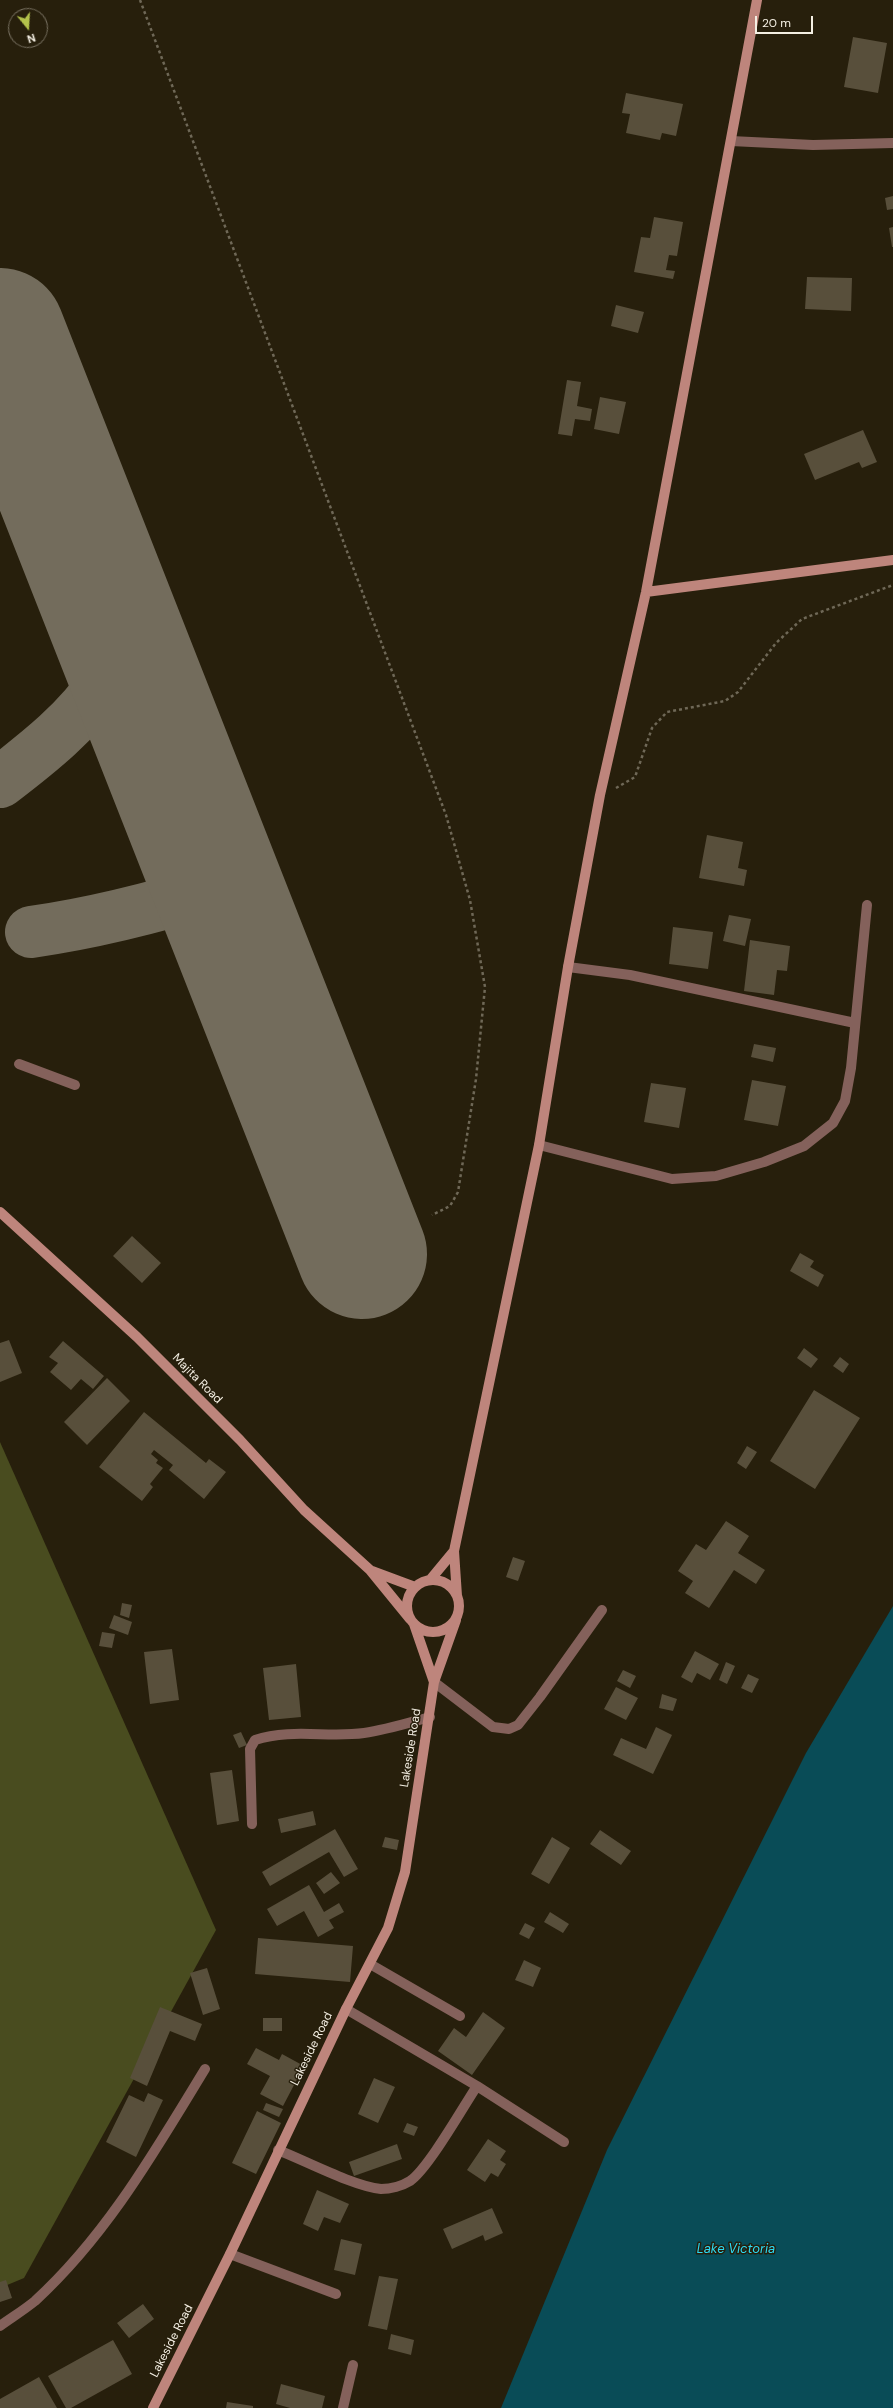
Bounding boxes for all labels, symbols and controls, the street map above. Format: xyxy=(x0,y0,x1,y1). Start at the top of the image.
north arrow xyxy=(8,8,48,48)
scale bar xyxy=(757,8,815,34)
text: 20 m xyxy=(762,15,791,31)
text: N xyxy=(25,31,37,46)
street label: Majita Road xyxy=(169,1351,225,1407)
street label: Lakeside Road xyxy=(398,1708,424,1788)
street label: Lakeside Road xyxy=(288,2010,336,2088)
water label: Lake Victoria xyxy=(697,2242,775,2258)
street label: Lakeside Road xyxy=(148,2302,196,2380)

